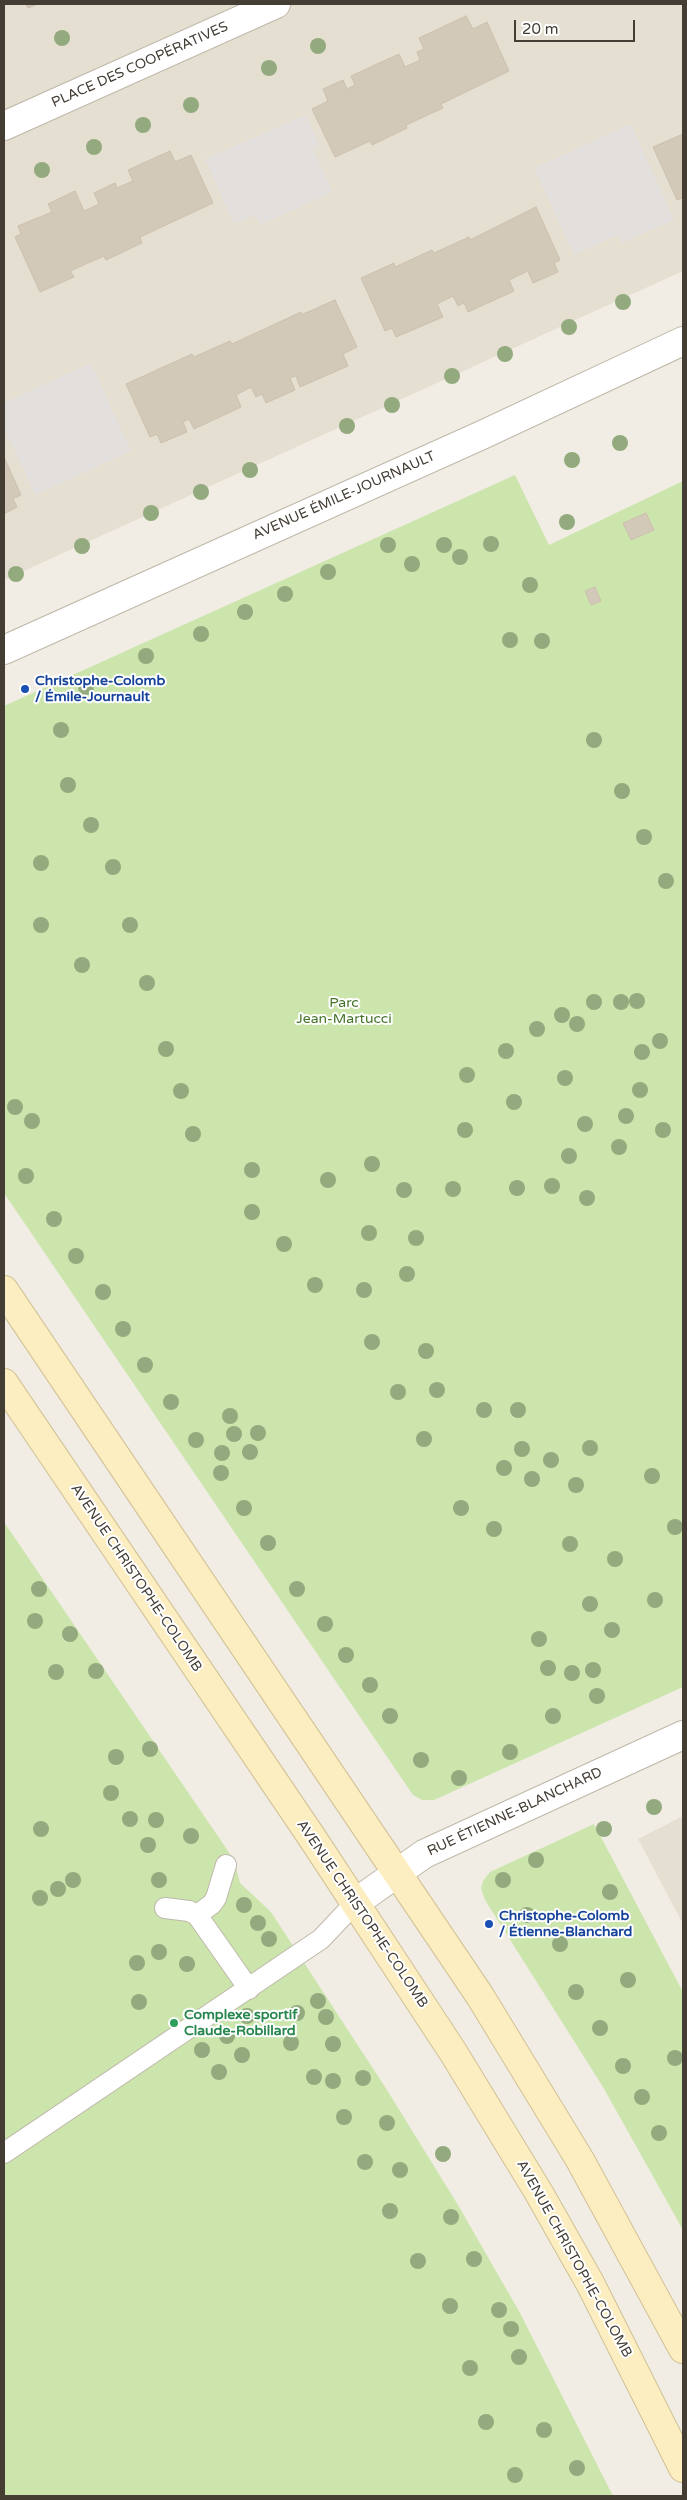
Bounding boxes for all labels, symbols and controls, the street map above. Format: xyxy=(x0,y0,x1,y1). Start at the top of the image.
scale bar xyxy=(517,10,638,42)
street label: PLACE DES COOPÉRATIVES xyxy=(49,18,231,112)
text: 20 m xyxy=(522,20,559,38)
street label: AVENUE ÉMILE-JOURNAULT xyxy=(250,448,438,544)
place label: Christophe-Colomb / Émile-Journault xyxy=(35,673,165,706)
marker: Christophe-Colomb / Émile-Journault xyxy=(19,683,31,695)
park label: Parc Jean-Martucci xyxy=(296,995,392,1028)
street label: AVENUE CHRISTOPHE-COLOMB xyxy=(67,1481,205,1675)
street label: RUE ÉTIENNE-BLANCHARD xyxy=(425,1764,605,1860)
street label: AVENUE CHRISTOPHE-COLOMB xyxy=(293,1817,431,2011)
place label: Christophe-Colomb / Étienne-Blanchard xyxy=(499,1908,632,1940)
marker: Christophe-Colomb / Étienne-Blanchard xyxy=(483,1918,495,1930)
place label: Complexe sportif Claude-Robillard xyxy=(184,2007,298,2040)
marker: Complexe sportif Claude-Robillard xyxy=(168,2017,180,2029)
street label: AVENUE CHRISTOPHE-COLOMB xyxy=(513,2157,635,2361)

